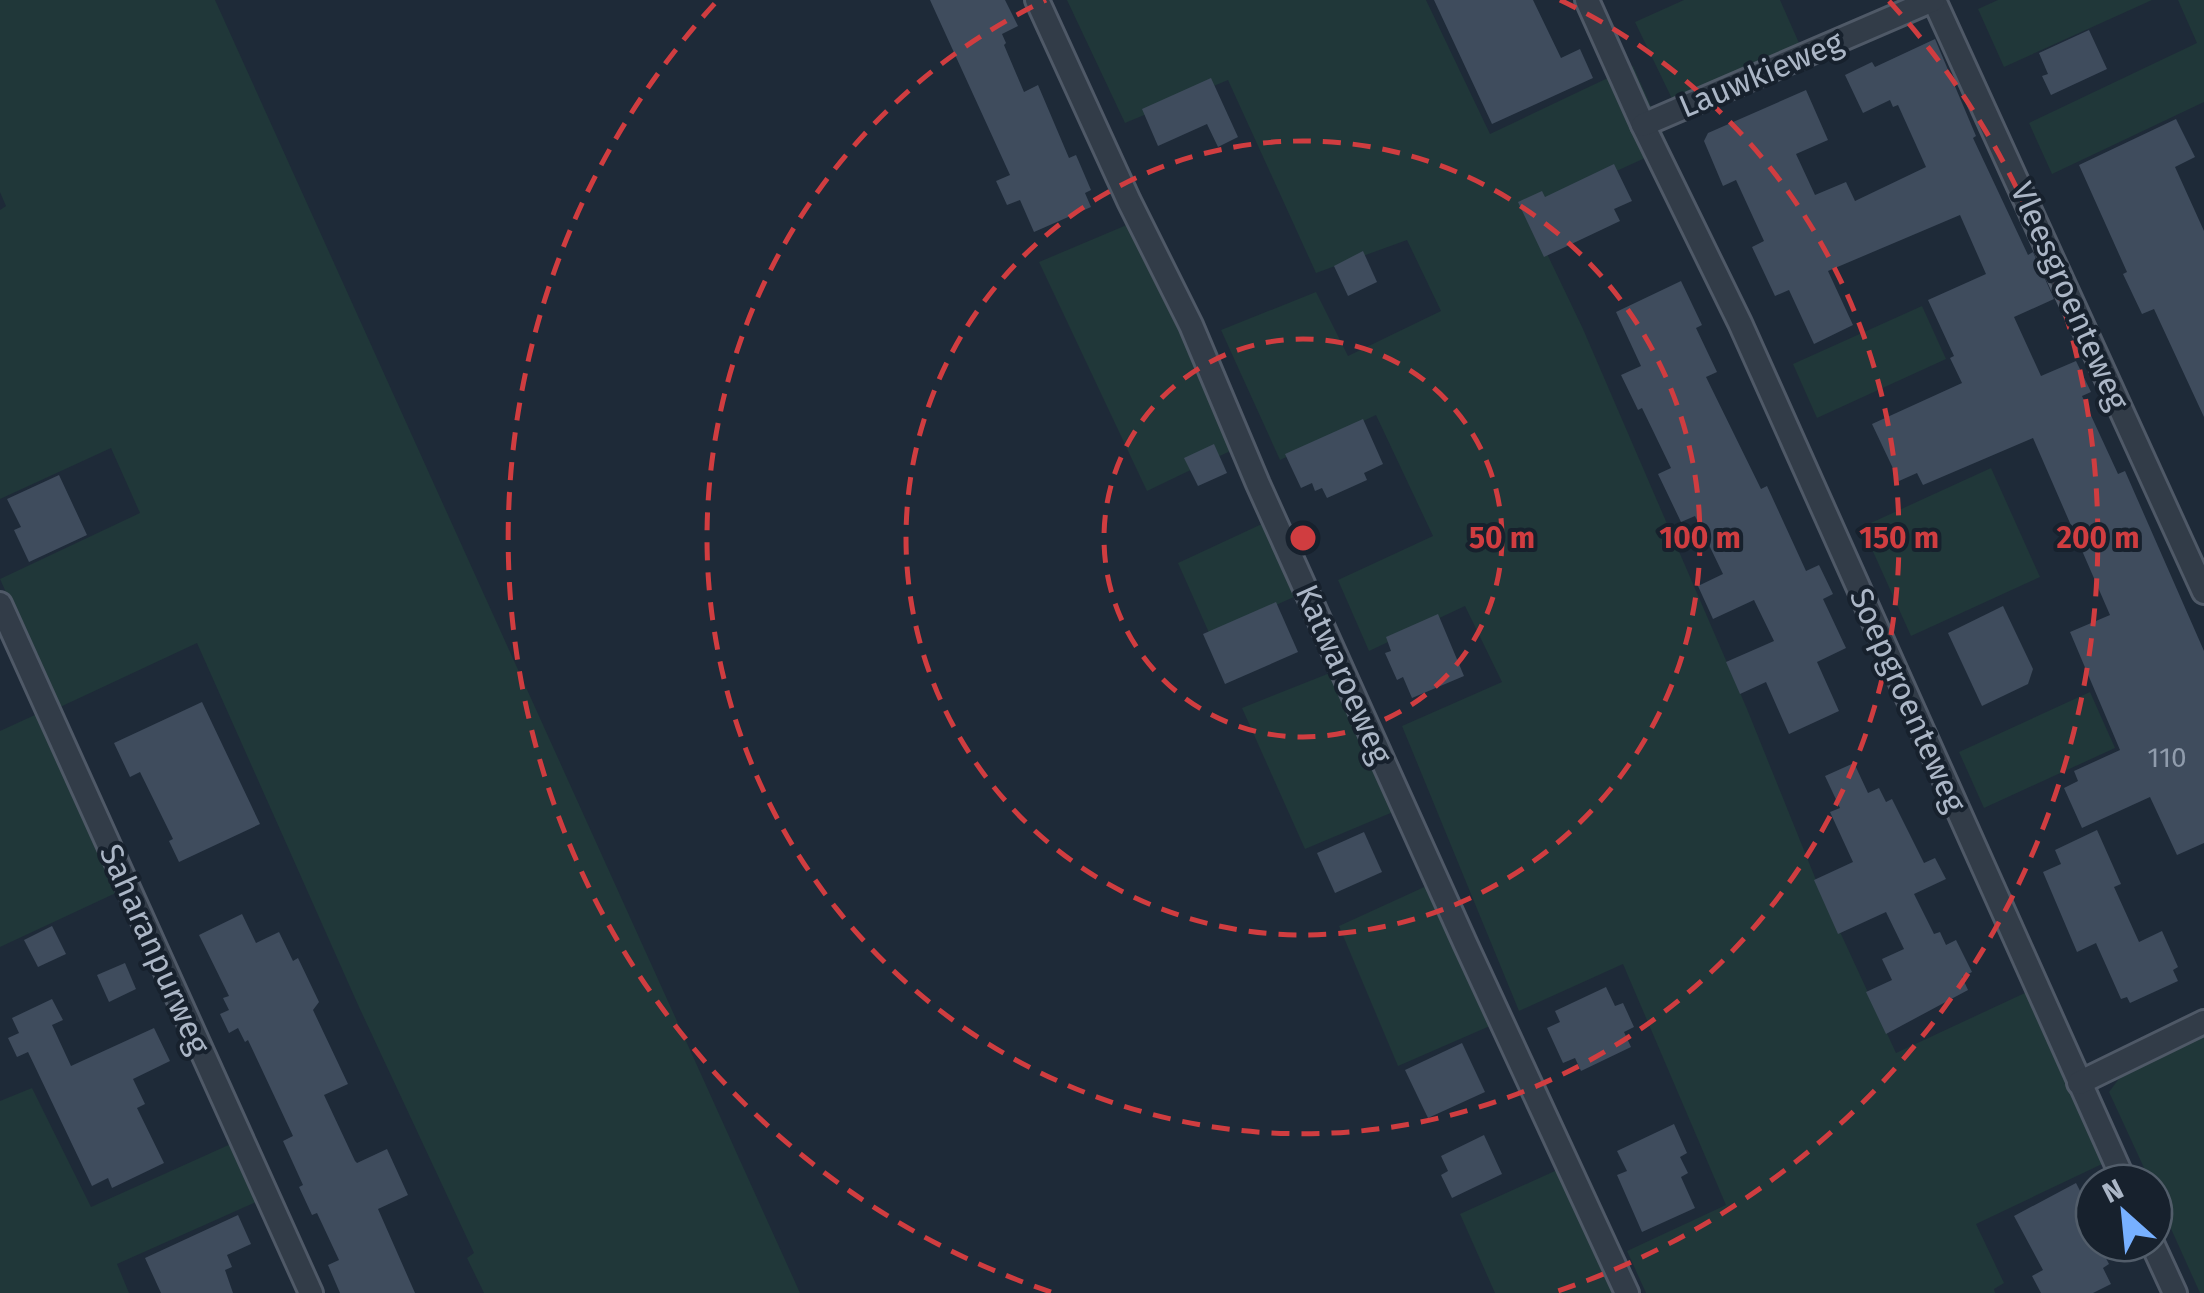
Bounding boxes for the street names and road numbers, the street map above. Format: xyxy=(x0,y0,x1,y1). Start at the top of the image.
street label: Lauwkieweg xyxy=(1673,22,1849,126)
street label: Vleesgroenteweg xyxy=(2003,176,2137,416)
street label: Katwaroeweg xyxy=(1288,579,1401,770)
street label: Soepgroenteweg xyxy=(1842,582,1975,818)
street label: Saharanpurweg xyxy=(92,838,218,1060)

